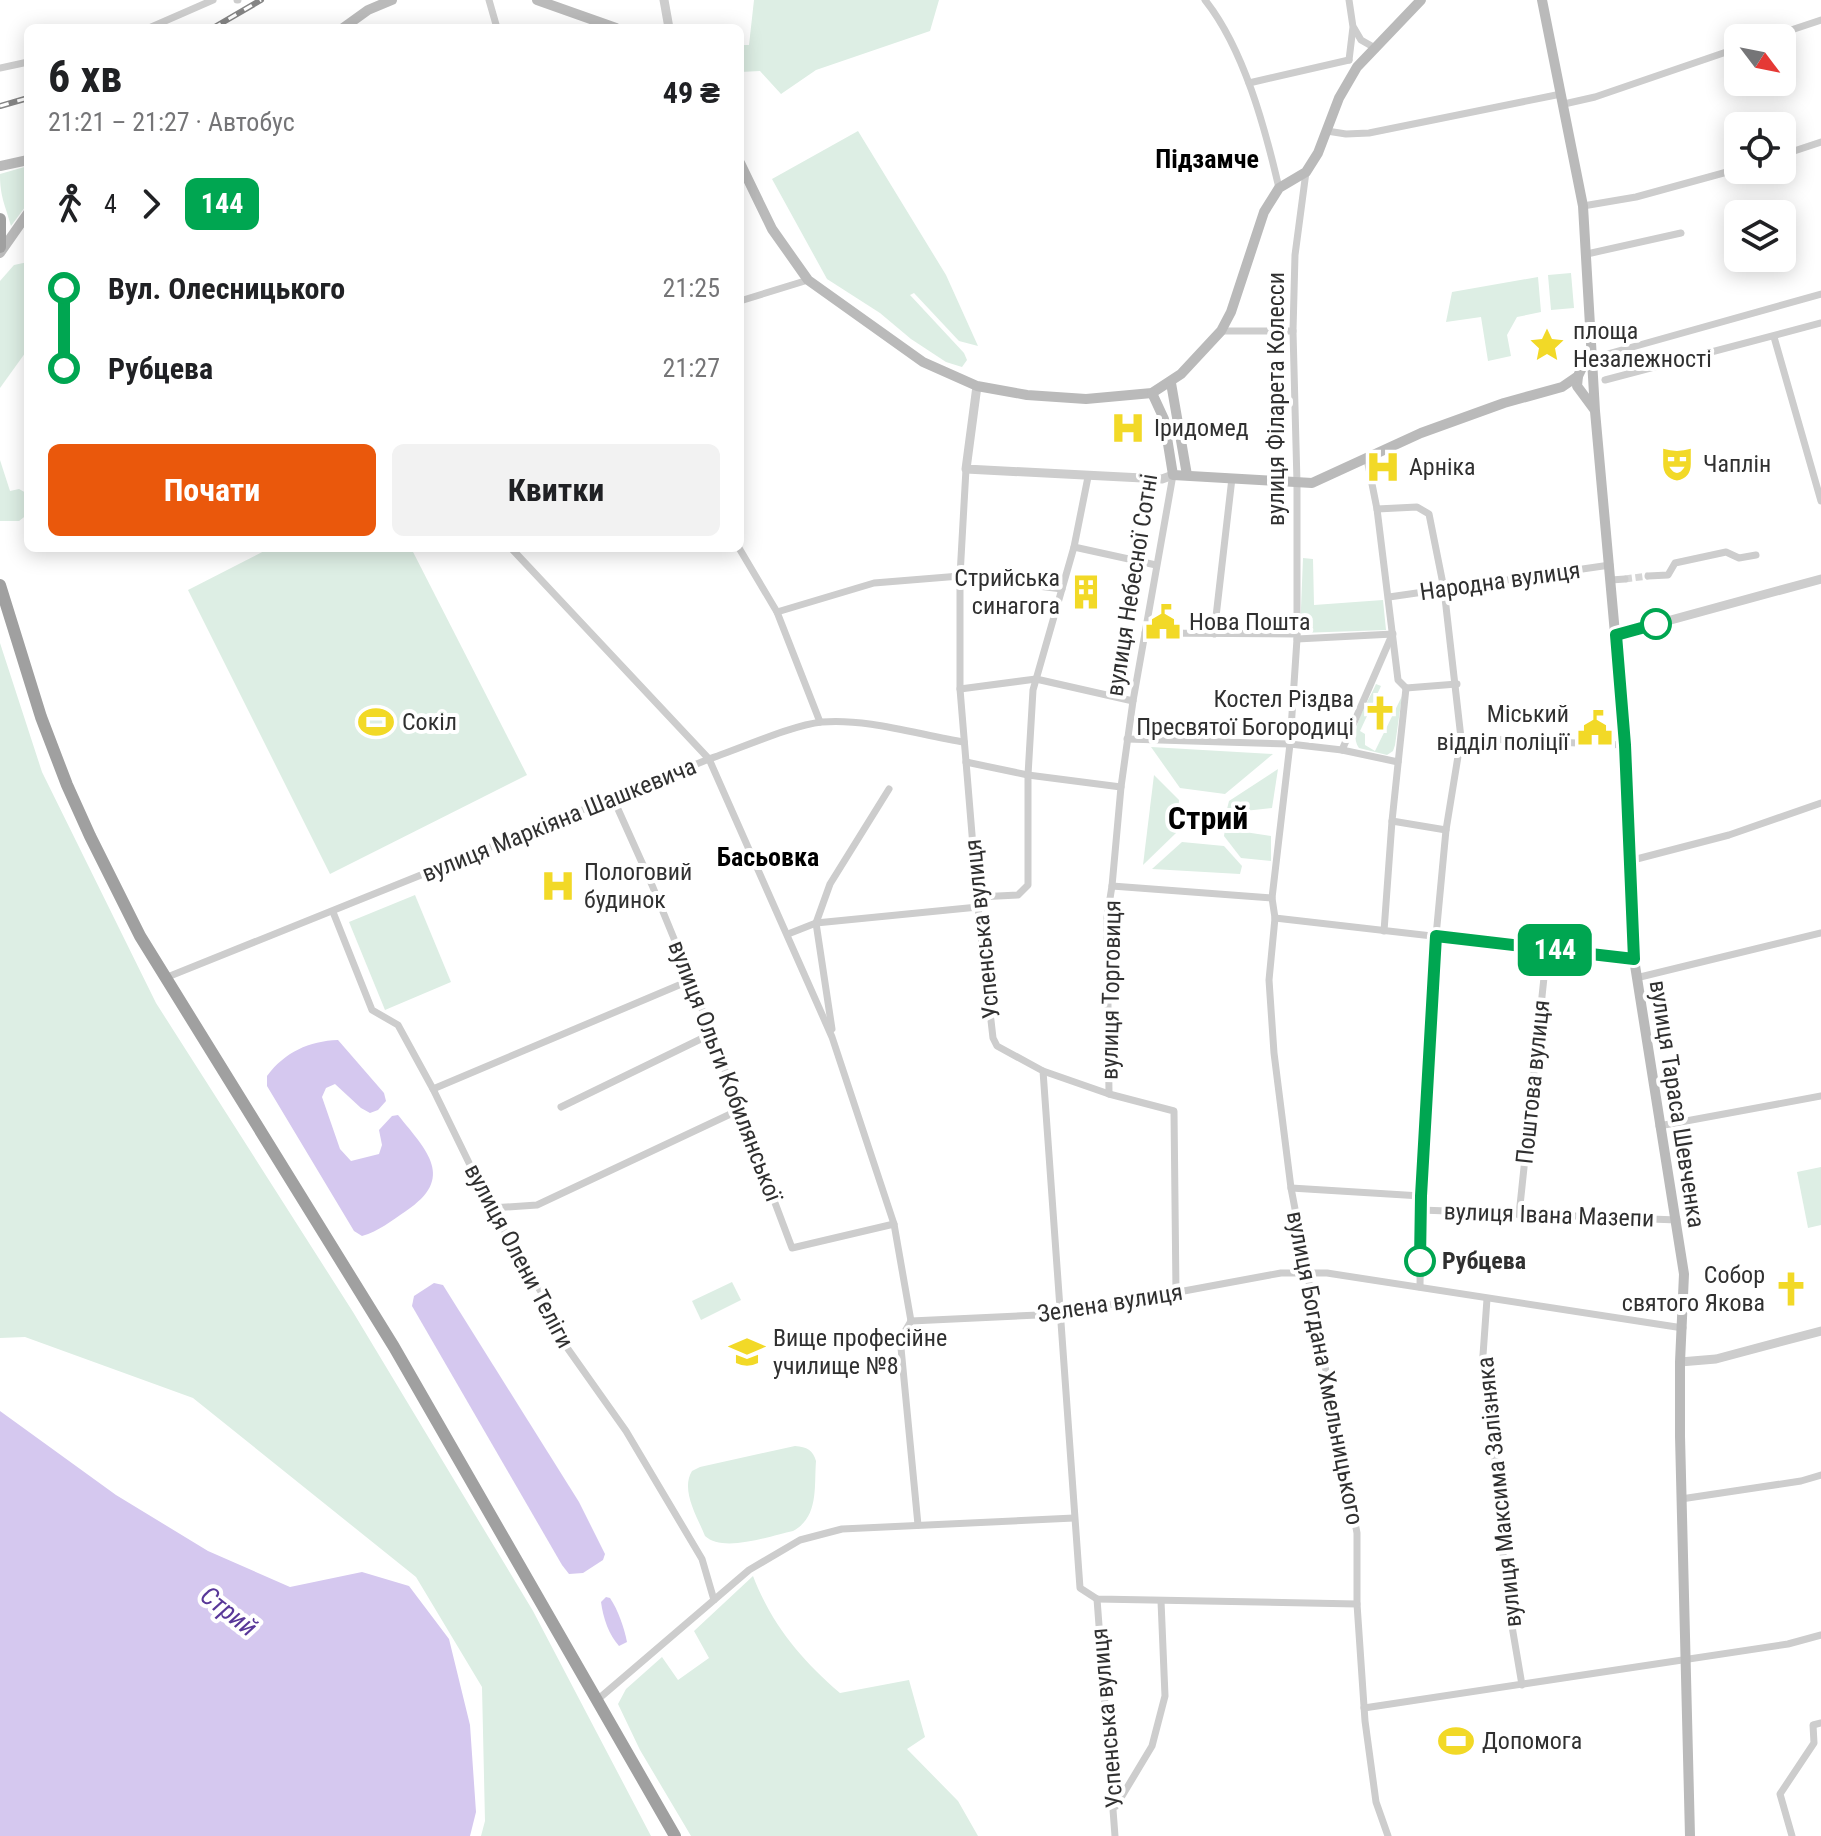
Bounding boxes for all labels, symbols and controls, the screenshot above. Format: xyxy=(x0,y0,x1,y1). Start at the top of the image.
north arrow xyxy=(1724,24,1796,96)
map controls xyxy=(1724,24,1796,272)
text: 6 хв xyxy=(48,51,122,103)
text: 49 ₴ xyxy=(663,75,720,110)
text: 21:21 – 21:27 · Автобус xyxy=(48,107,295,137)
button: locate xyxy=(1724,112,1796,184)
district label: Підзамче xyxy=(1155,144,1259,174)
icon: walk xyxy=(48,182,92,226)
icon: forward xyxy=(129,182,173,226)
text: 144 xyxy=(201,187,243,220)
text: 4 xyxy=(104,189,117,219)
button: layers xyxy=(1724,200,1796,272)
text: Вул. Олесницького xyxy=(108,271,345,306)
street label: вулиця Філарета Колесси xyxy=(1262,272,1290,526)
text: 21:25 xyxy=(663,273,720,303)
place label: площа Незалежності xyxy=(1573,317,1712,373)
place icon: площа Незалежності xyxy=(1528,326,1566,364)
text: Рубцева xyxy=(108,351,213,386)
text: 21:27 xyxy=(663,353,720,383)
hospital icon: Іридомед xyxy=(1109,409,1147,447)
place label: Іридомед xyxy=(1154,414,1249,442)
button: Почати xyxy=(48,444,376,536)
button: Квитки xyxy=(392,444,720,536)
theatre icon: Чаплін xyxy=(1658,445,1696,483)
hospital icon: Арніка xyxy=(1364,448,1402,486)
place label: Чаплін xyxy=(1703,450,1771,478)
place label: Арніка xyxy=(1409,453,1475,481)
street label: вулиця Небесної Сотні xyxy=(1101,472,1163,698)
street label: Народна вулиця xyxy=(1418,556,1582,606)
place label: Стрийська синагога xyxy=(954,564,1060,620)
building icon: Стрийська синагога xyxy=(1067,573,1105,611)
public building icon: Нова Пошта xyxy=(1144,603,1182,641)
place label: Нова Пошта xyxy=(1189,608,1310,636)
unlabelled marker xyxy=(1641,609,1671,639)
place label: Костел Різдва Пресвятої Богородиці xyxy=(1136,685,1354,741)
church icon: Костел Різдва Пресвятої Богородиці xyxy=(1361,694,1399,732)
place label: Міський відділ поліції xyxy=(1437,700,1570,756)
sports icon: Сокіл xyxy=(357,703,395,741)
place label: Сокіл xyxy=(402,708,457,736)
public building icon: Міський відділ поліції xyxy=(1576,709,1614,747)
street label: вулиця Маркіяна Шашкевича xyxy=(418,752,700,888)
district label: Стрий xyxy=(1168,799,1248,837)
street label: Успенська вулиця xyxy=(959,838,1005,1020)
district label: Басьовка xyxy=(717,842,819,872)
place label: Пологовий будинок xyxy=(584,858,692,914)
hospital icon: Пологовий будинок xyxy=(539,867,577,905)
street label: вулиця Торговиця xyxy=(1095,900,1127,1080)
line badge: 144 xyxy=(1509,924,1601,976)
text: 144 xyxy=(1534,933,1576,966)
street label: вулиця Ольги Кобилянської xyxy=(662,937,788,1207)
street label: вулиця Тараса Шевченка xyxy=(1644,978,1710,1230)
street label: Поштова вулиця xyxy=(1510,999,1556,1165)
street label: вулиця Олени Теліги xyxy=(459,1159,579,1353)
street label: вулиця Івана Мазепи xyxy=(1443,1197,1655,1233)
street label: вулиця Богдана Хмельницького xyxy=(1281,1209,1369,1527)
marker: Рубцева xyxy=(1405,1246,1435,1276)
place label: Рубцева xyxy=(1442,1247,1526,1275)
place label: Собор святого Якова xyxy=(1622,1261,1765,1317)
church icon: Собор святого Якова xyxy=(1772,1270,1810,1308)
street label: Зелена вулиця xyxy=(1035,1278,1185,1328)
place label: Вище професійне училище №8 xyxy=(773,1324,947,1380)
school or university icon: Вище професійне училище №8 xyxy=(728,1333,766,1371)
street label: вулиця Максима Залізняка xyxy=(1471,1355,1527,1629)
water label: Стрий xyxy=(195,1580,263,1642)
street label: Успенська вулиця xyxy=(1085,1627,1129,1809)
sports icon: Допомога xyxy=(1437,1722,1475,1760)
place label: Допомога xyxy=(1482,1727,1582,1755)

